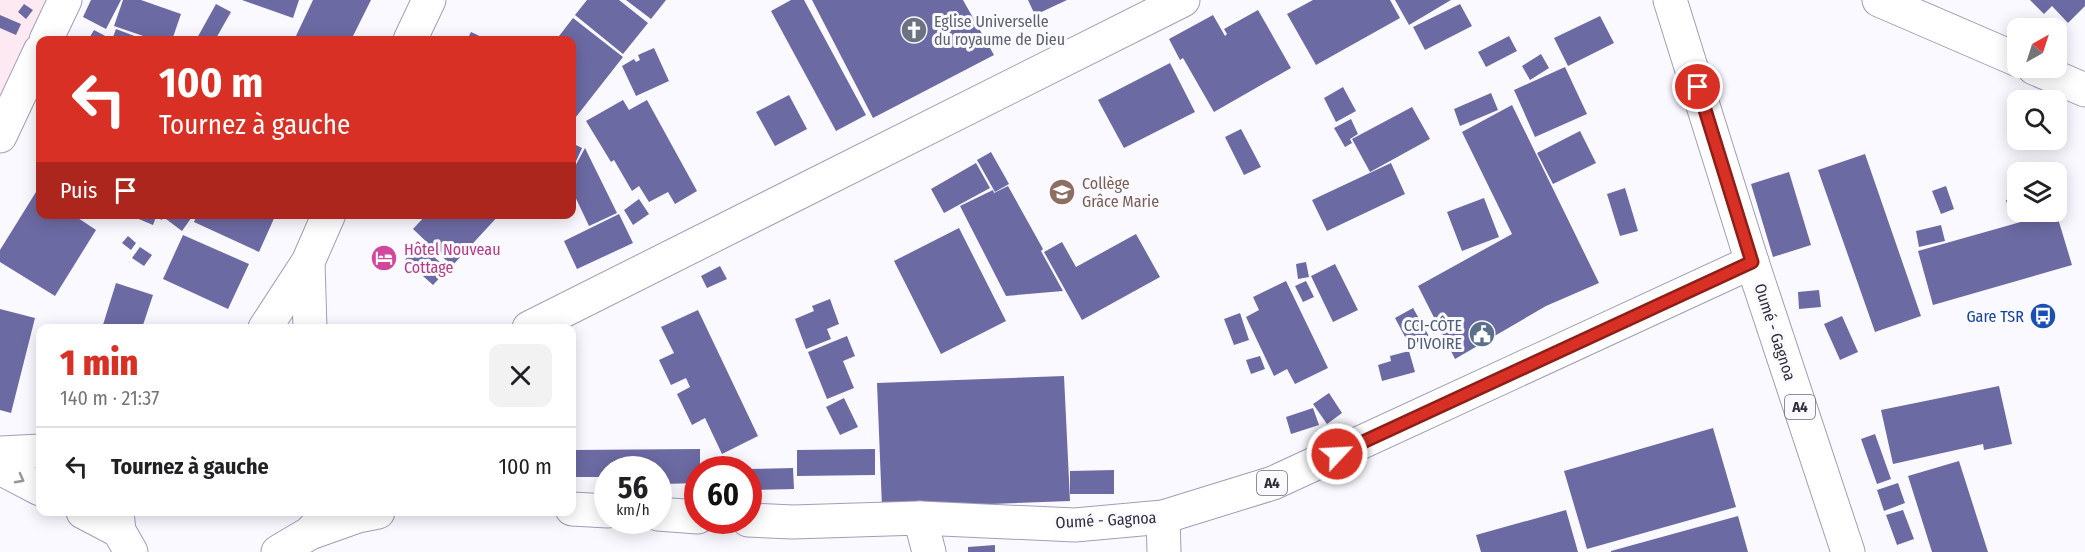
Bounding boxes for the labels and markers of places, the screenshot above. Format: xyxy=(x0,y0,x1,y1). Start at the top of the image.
place label: Eglise Universelle du royaume de Dieu xyxy=(934,12,1065,49)
church icon: Eglise Universelle du royaume de Dieu xyxy=(899,15,929,45)
pin xyxy=(1672,61,1723,112)
place label: Collège Grâce Marie xyxy=(1082,174,1159,211)
school or university icon: Collège Grâce Marie xyxy=(1047,177,1077,207)
place label: Hôtel Nouveau Cottage xyxy=(404,240,501,277)
hotel icon: Hôtel Nouveau Cottage xyxy=(369,243,399,273)
bus stop icon: Gare TSR xyxy=(2028,301,2058,331)
place label: Gare TSR xyxy=(1966,307,2024,326)
place label: CCI-CÔTE D'IVOIRE xyxy=(1404,315,1462,353)
public building icon: CCI-CÔTE D'IVOIRE xyxy=(1467,319,1497,349)

